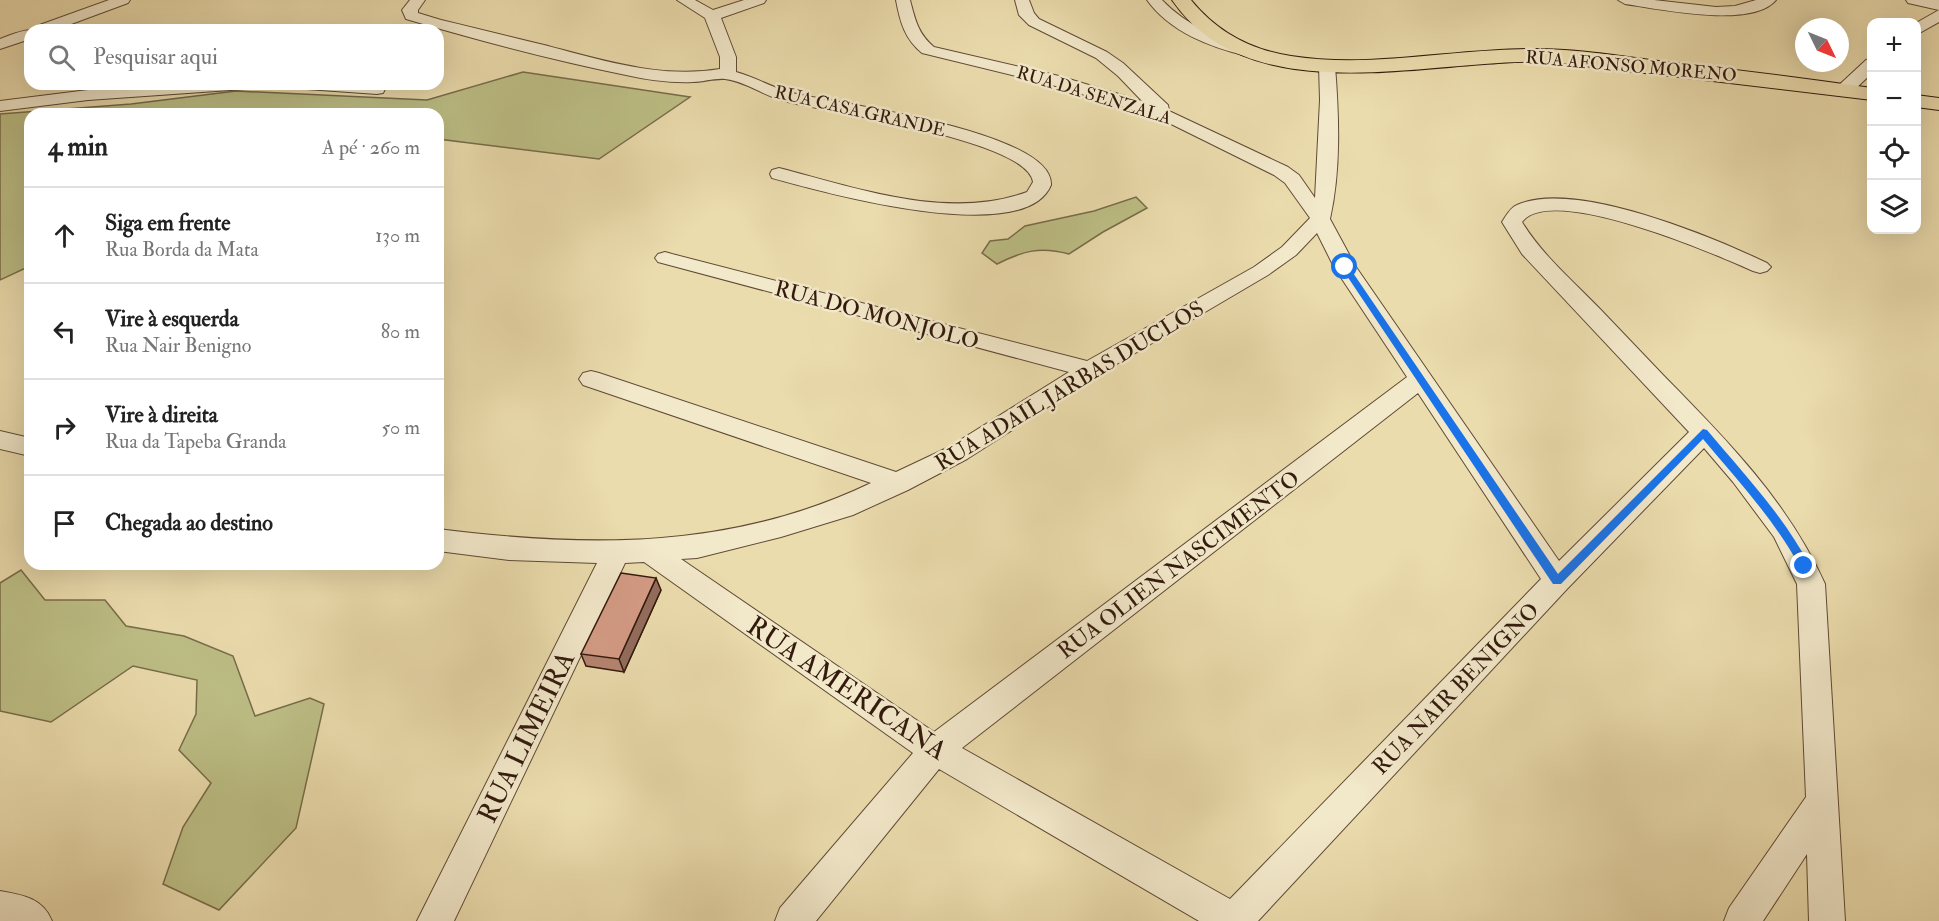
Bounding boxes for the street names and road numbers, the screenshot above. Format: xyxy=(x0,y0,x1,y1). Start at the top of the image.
street label: RUA AFONSO MORENO xyxy=(1524,46,1738,87)
street label: RUA DA SENZALA xyxy=(1014,61,1175,130)
street label: RUA CASA GRANDE xyxy=(772,81,948,142)
street label: RUA DO MONJOLO xyxy=(771,274,982,356)
street label: RUA ADAIL JARBAS DUCLOS xyxy=(930,294,1209,477)
street label: RUA OLIEN NASCIMENTO xyxy=(1052,465,1305,665)
street label: RUA NAIR BENIGNO xyxy=(1366,597,1545,781)
street label: RUA AMERICANA xyxy=(741,609,953,767)
street label: RUA LIMEIRA xyxy=(471,646,582,828)

